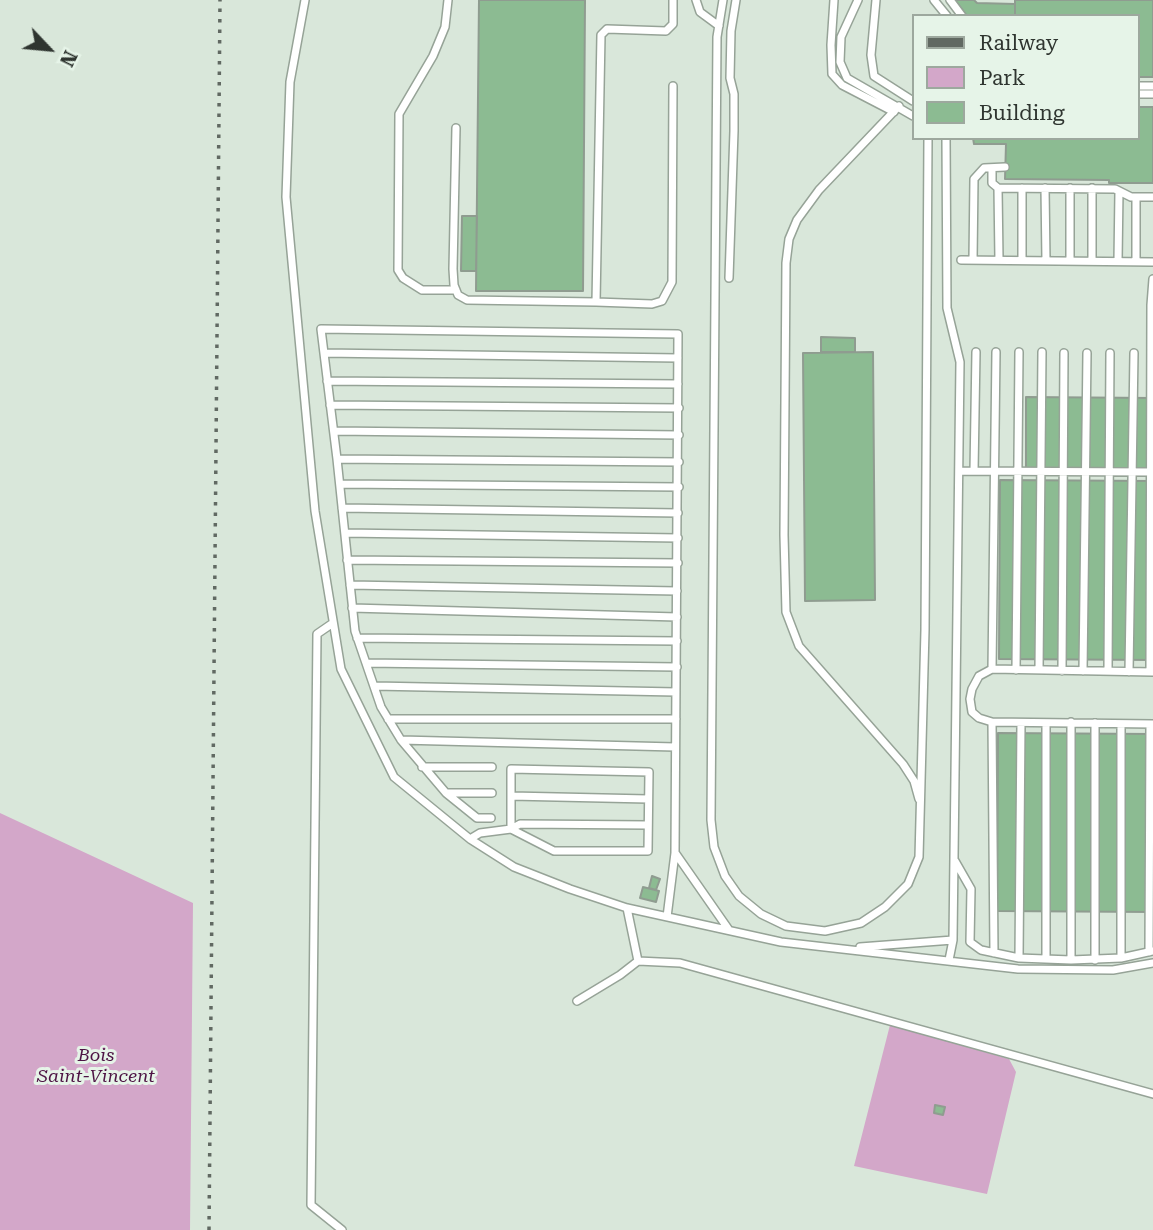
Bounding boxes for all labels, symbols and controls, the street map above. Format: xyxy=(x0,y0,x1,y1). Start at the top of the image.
north arrow xyxy=(14,14,84,84)
legend xyxy=(912,14,1139,140)
text: Railway xyxy=(979,31,1058,55)
text: N xyxy=(55,47,82,70)
text: Park xyxy=(979,66,1025,90)
text: Building xyxy=(979,101,1065,125)
park label: Bois Saint-Vincent xyxy=(37,1045,155,1088)

